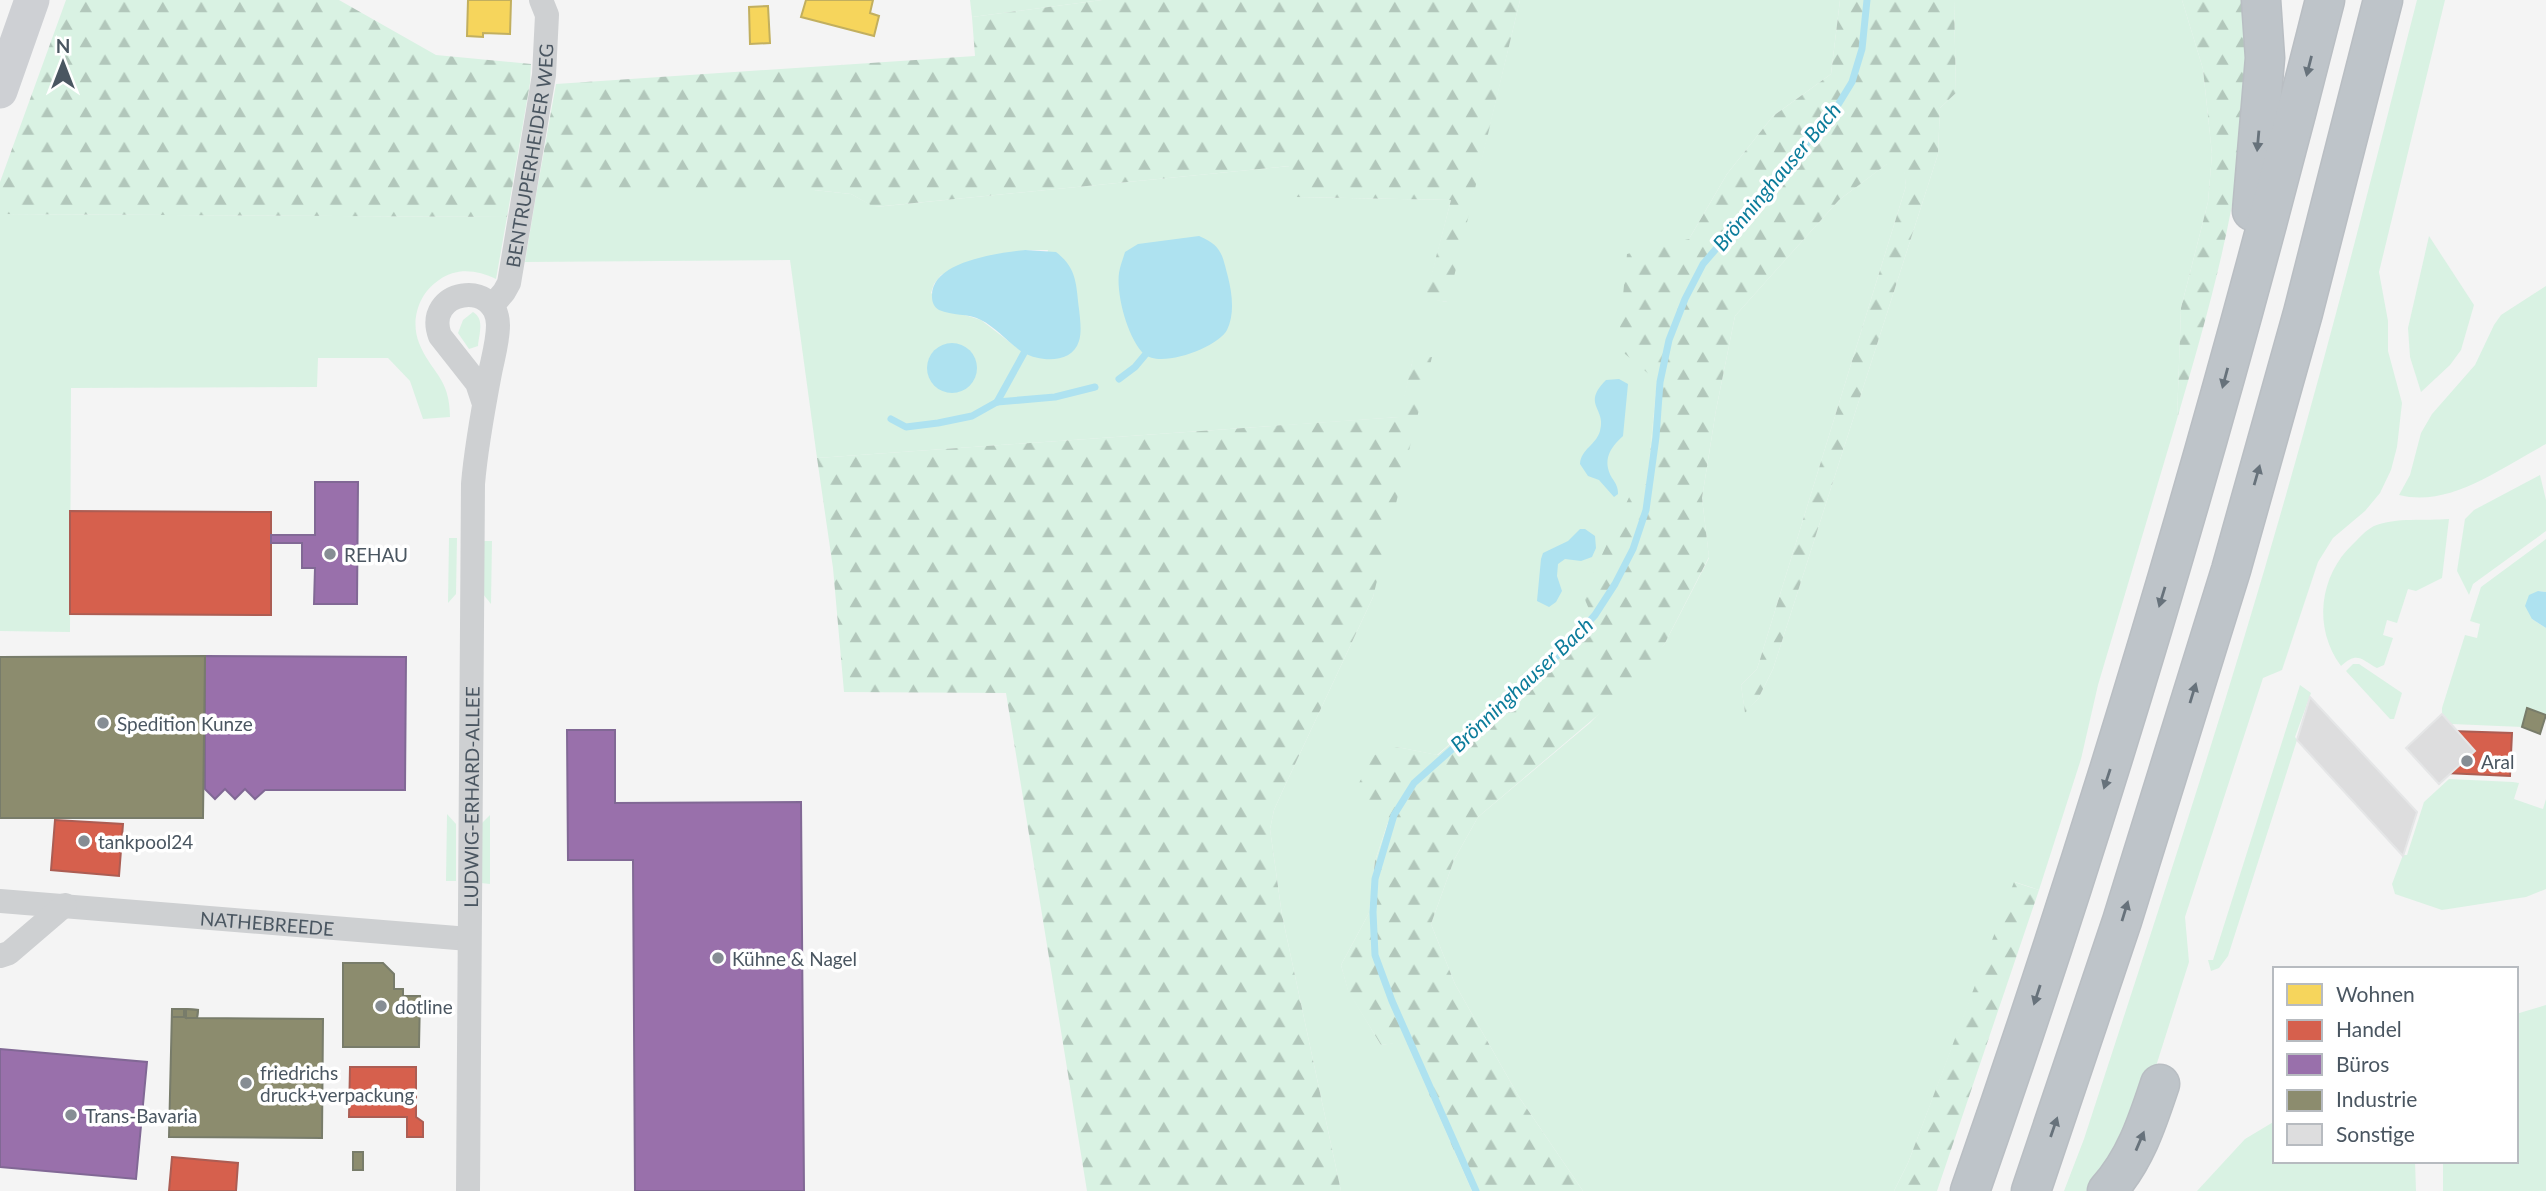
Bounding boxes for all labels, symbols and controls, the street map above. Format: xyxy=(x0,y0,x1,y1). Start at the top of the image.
north arrow xyxy=(28,28,98,98)
text: N xyxy=(56,34,70,57)
street label: BENTRUPERHEIDER WEG xyxy=(500,43,557,269)
one-way arrow xyxy=(2303,55,2314,77)
water label: Brönninghauser Bach xyxy=(1707,97,1845,255)
one-way arrow xyxy=(2252,131,2263,153)
one-way arrow xyxy=(2220,368,2230,389)
one-way arrow xyxy=(2253,465,2263,486)
place label: REHAU xyxy=(344,543,408,566)
marker: REHAU xyxy=(322,546,338,562)
one-way arrow xyxy=(2157,586,2167,607)
water label: Brönninghauser Bach xyxy=(1445,612,1597,756)
one-way arrow xyxy=(2188,683,2198,704)
street label: LUDWIG-ERHARD-ALLEE xyxy=(459,686,483,908)
place label: Spedition Kunze xyxy=(117,712,253,735)
marker: Spedition Kunze xyxy=(95,715,111,731)
place label: Aral xyxy=(2481,750,2515,773)
marker: Aral xyxy=(2459,753,2475,769)
one-way arrow xyxy=(2101,768,2112,789)
place label: tankpool24 xyxy=(98,830,193,853)
marker: tankpool24 xyxy=(76,833,92,849)
one-way arrow xyxy=(2121,900,2131,921)
street label: NATHEBREEDE xyxy=(199,906,335,940)
place label: Kühne & Nagel xyxy=(732,947,857,970)
marker: Kühne & Nagel xyxy=(710,950,726,966)
legend xyxy=(2273,967,2518,1163)
text: Wohnen xyxy=(2336,981,2415,1006)
one-way arrow xyxy=(2031,985,2042,1006)
place label: dotline xyxy=(395,995,453,1018)
marker: dotline xyxy=(373,998,389,1014)
text: Handel xyxy=(2336,1016,2402,1041)
text: Büros xyxy=(2336,1051,2389,1076)
place label: friedrichs druck+verpackung xyxy=(260,1061,414,1106)
marker: friedrichs druck+verpackung xyxy=(238,1075,254,1091)
text: Industrie xyxy=(2336,1086,2417,1111)
place label: Trans-Bavaria xyxy=(85,1104,198,1127)
marker: Trans-Bavaria xyxy=(63,1107,79,1123)
one-way arrow xyxy=(2049,1116,2060,1137)
text: Sonstige xyxy=(2336,1121,2415,1146)
one-way arrow xyxy=(2134,1130,2145,1151)

